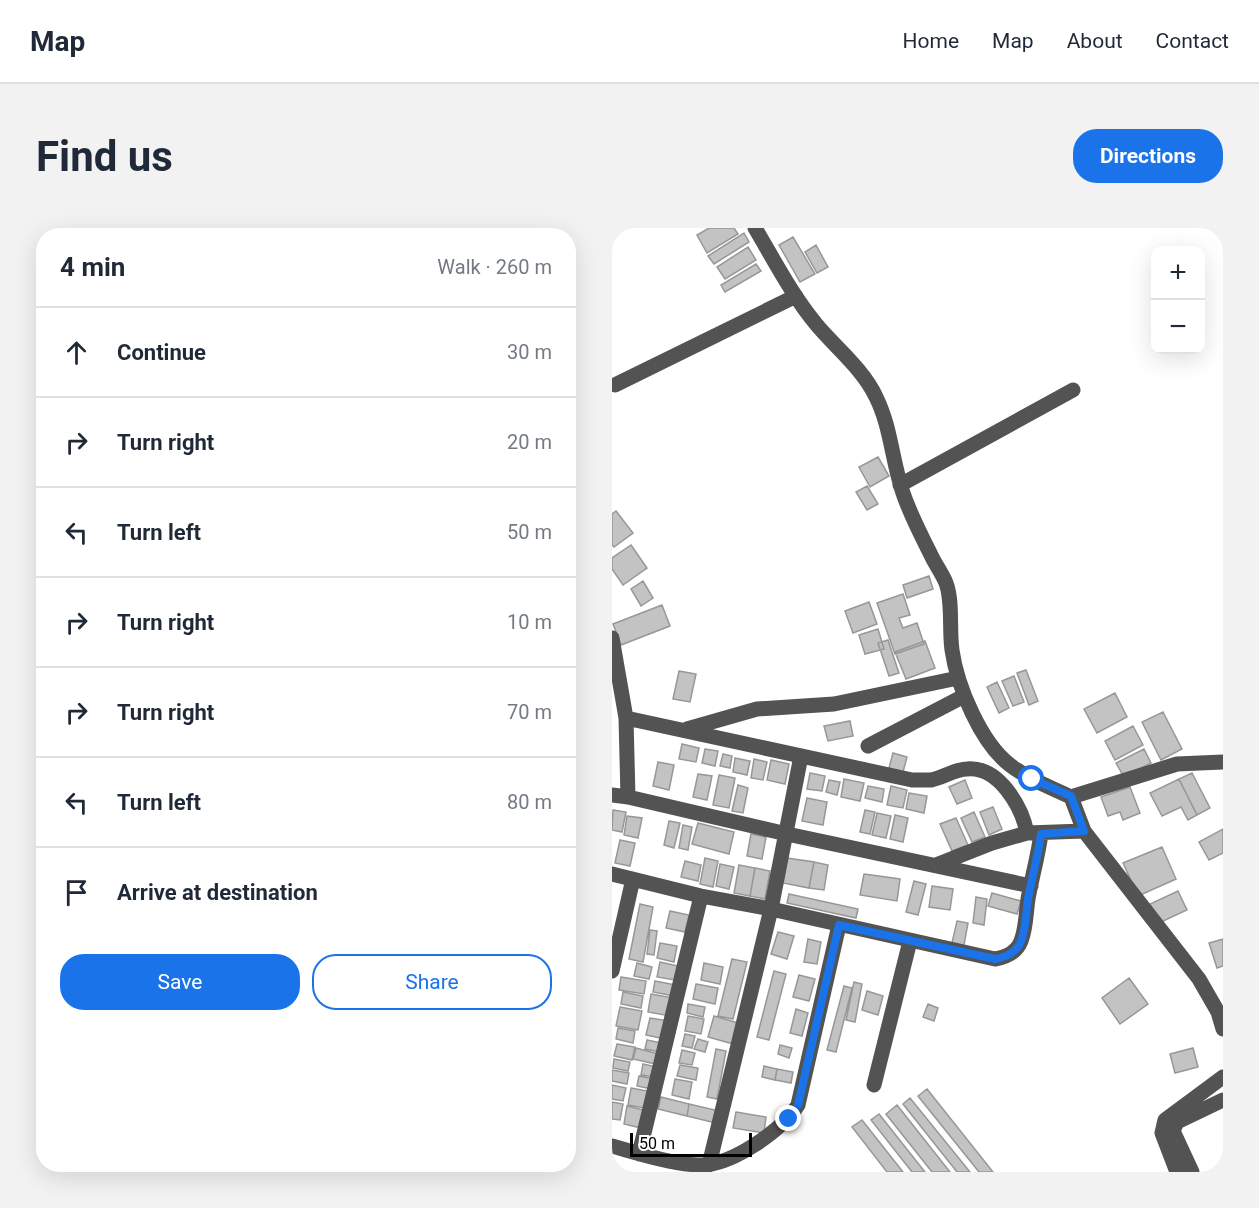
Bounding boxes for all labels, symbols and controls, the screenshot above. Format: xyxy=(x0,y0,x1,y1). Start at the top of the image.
text: Map xyxy=(30,25,85,58)
text: Home xyxy=(903,29,959,53)
text: Map xyxy=(992,29,1034,53)
text: About xyxy=(1067,29,1123,53)
text: Contact xyxy=(1156,29,1229,53)
button: Directions xyxy=(1073,129,1223,183)
text: Find us xyxy=(36,132,173,181)
map controls xyxy=(1151,246,1205,354)
button: + xyxy=(1151,246,1205,300)
text: 4 min xyxy=(60,252,125,282)
text: Walk · 260 m xyxy=(437,255,552,279)
button: − xyxy=(1151,300,1205,354)
icon: ahead xyxy=(60,336,93,369)
text: Continue xyxy=(117,340,206,365)
text: 30 m xyxy=(507,340,552,364)
icon: right xyxy=(60,426,93,459)
text: Turn right xyxy=(117,430,214,455)
text: 20 m xyxy=(507,430,552,454)
icon: left xyxy=(60,516,93,549)
text: Turn left xyxy=(117,520,201,545)
text: 50 m xyxy=(507,520,552,544)
icon: right xyxy=(60,606,93,639)
text: Turn right xyxy=(117,610,214,635)
text: 10 m xyxy=(507,610,552,634)
icon: right xyxy=(60,696,93,729)
text: Turn right xyxy=(117,700,214,725)
text: 70 m xyxy=(507,700,552,724)
route start xyxy=(1018,765,1044,791)
icon: left xyxy=(60,786,93,819)
text: Turn left xyxy=(117,790,201,815)
text: 80 m xyxy=(507,790,552,814)
icon: arrive xyxy=(60,876,93,909)
text: Arrive at destination xyxy=(117,880,318,905)
button: Save xyxy=(60,954,300,1010)
button: Share xyxy=(312,954,552,1010)
route end xyxy=(775,1105,801,1131)
scale bar xyxy=(630,1130,752,1158)
text: 50 m xyxy=(639,1134,675,1153)

